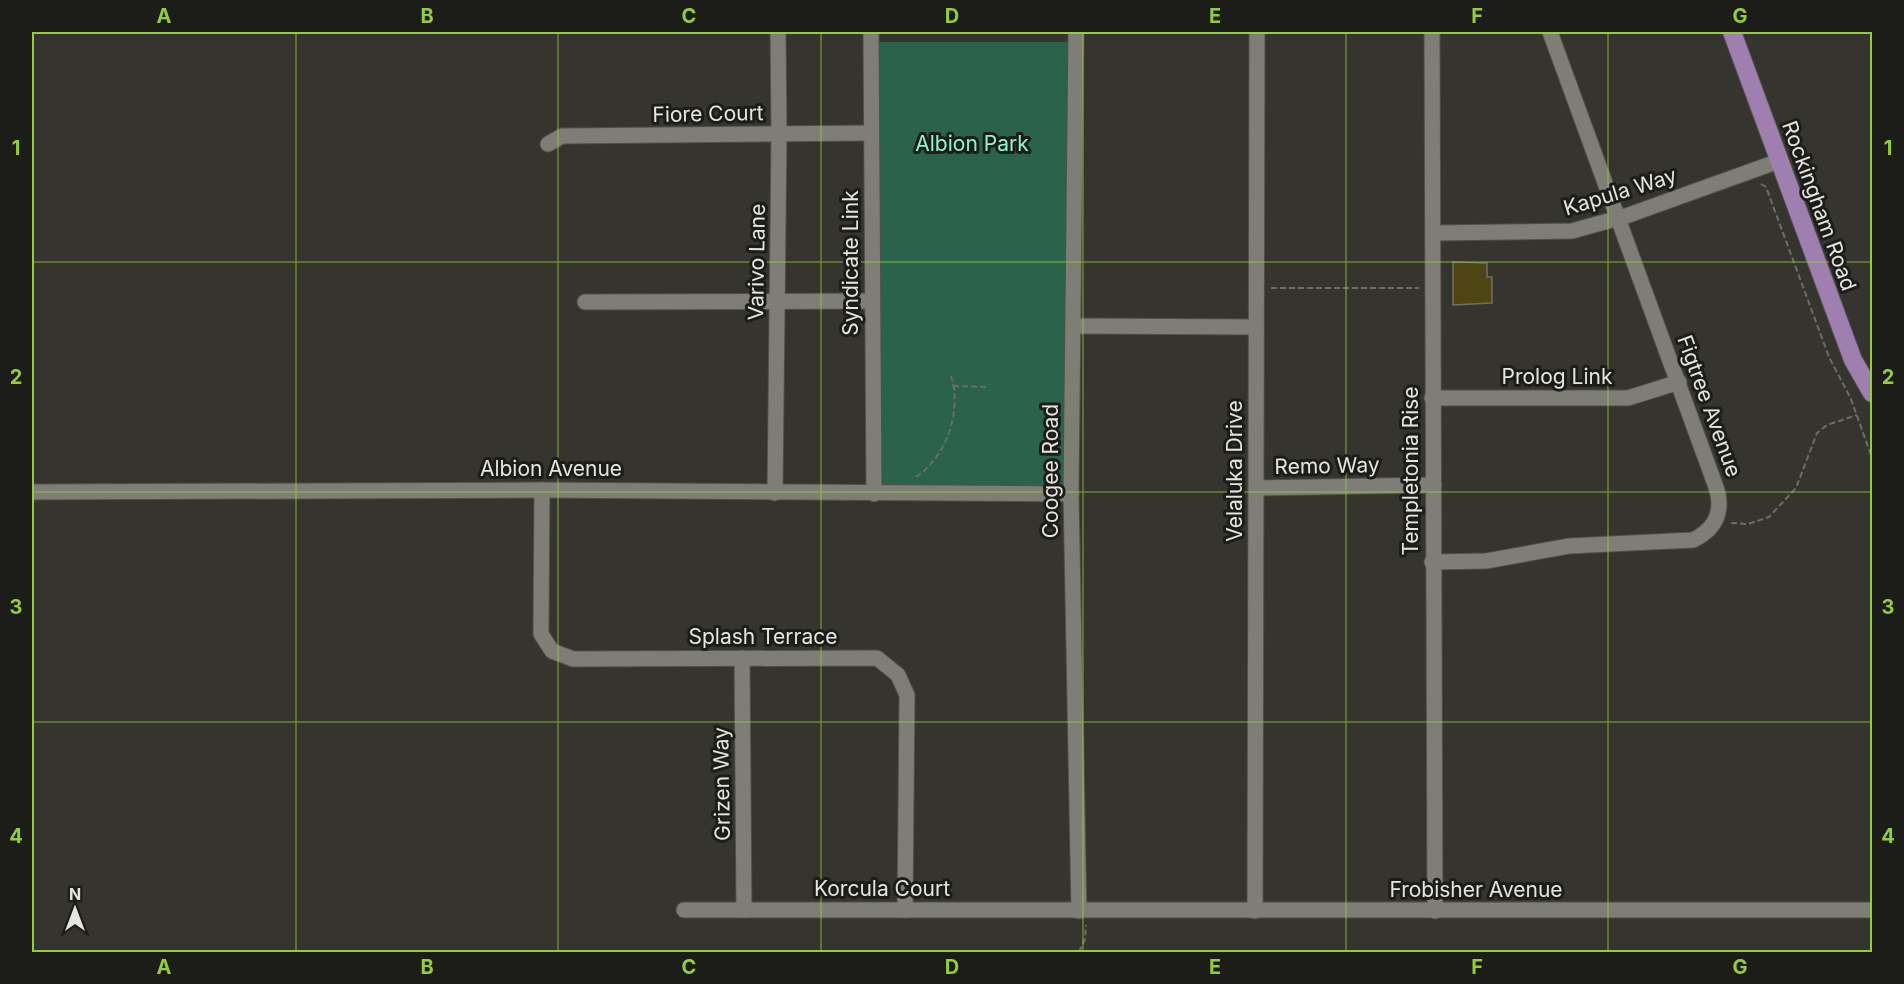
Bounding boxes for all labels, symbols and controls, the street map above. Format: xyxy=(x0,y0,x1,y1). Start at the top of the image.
text: A xyxy=(157,4,172,28)
text: B xyxy=(420,4,434,28)
text: C xyxy=(682,4,696,28)
text: D xyxy=(945,4,959,28)
text: E xyxy=(1209,4,1221,28)
text: F xyxy=(1471,4,1483,28)
text: G xyxy=(1732,4,1748,28)
street label: Fiore Court xyxy=(652,100,764,127)
street label: Rockingham Road xyxy=(1777,118,1862,294)
park label: Albion Park xyxy=(915,131,1029,156)
text: 1 xyxy=(12,136,20,160)
text: 1 xyxy=(1884,136,1892,160)
street label: Kapula Way xyxy=(1560,162,1680,221)
street label: Syndicate Link xyxy=(838,190,863,336)
street label: Varivo Lane xyxy=(743,203,770,321)
street label: Figtree Avenue xyxy=(1672,332,1747,480)
street label: Prolog Link xyxy=(1502,364,1613,389)
text: 2 xyxy=(10,365,22,389)
text: 2 xyxy=(1882,365,1894,389)
street label: Templetonia Rise xyxy=(1398,386,1423,556)
street label: Velaluka Drive xyxy=(1222,400,1247,542)
street label: Coogee Road xyxy=(1038,404,1063,538)
street label: Remo Way xyxy=(1274,452,1380,479)
street label: Albion Avenue xyxy=(480,456,622,481)
text: 3 xyxy=(10,595,22,619)
text: 3 xyxy=(1882,595,1894,619)
street label: Splash Terrace xyxy=(689,624,837,649)
street label: Grizen Way xyxy=(708,727,735,841)
text: 4 xyxy=(9,824,23,848)
text: 4 xyxy=(1881,824,1895,848)
street label: Korcula Court xyxy=(814,876,950,901)
street label: Frobisher Avenue xyxy=(1389,877,1563,902)
north arrow xyxy=(45,879,105,939)
text: N xyxy=(69,884,81,904)
text: A xyxy=(157,955,172,979)
text: B xyxy=(420,955,434,979)
text: C xyxy=(682,955,696,979)
text: D xyxy=(945,955,959,979)
text: E xyxy=(1209,955,1221,979)
text: F xyxy=(1471,955,1483,979)
text: G xyxy=(1732,955,1748,979)

